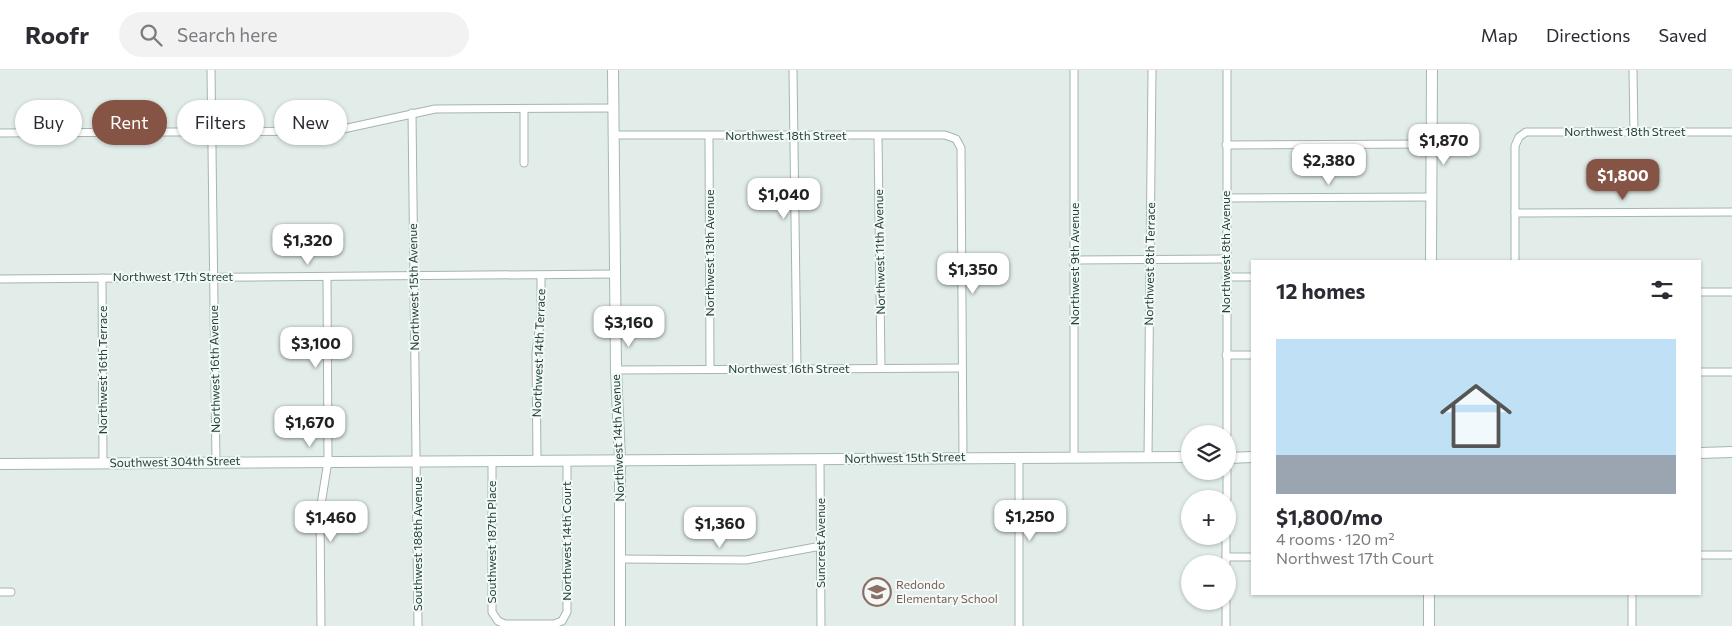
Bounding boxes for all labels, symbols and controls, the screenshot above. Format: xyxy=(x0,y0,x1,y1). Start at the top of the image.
search box xyxy=(119,12,469,57)
text: Roofr xyxy=(25,20,89,49)
icon: search xyxy=(137,21,165,49)
text: Search here xyxy=(177,23,278,46)
text: Map xyxy=(1481,24,1518,46)
text: Directions xyxy=(1546,24,1630,46)
text: Saved xyxy=(1658,24,1707,46)
chip: Buy xyxy=(15,100,82,145)
chip: Rent xyxy=(92,100,167,145)
chip: Filters xyxy=(177,100,264,145)
chip: New xyxy=(274,100,347,145)
pin: $1,870 xyxy=(1403,124,1485,166)
street label: Northwest 18th Street xyxy=(1564,124,1686,138)
street label: Northwest 18th Street xyxy=(725,128,847,142)
text: $1,870 xyxy=(1419,130,1469,149)
pin: $2,380 xyxy=(1288,144,1370,186)
text: $2,380 xyxy=(1303,150,1355,169)
pin: $1,800 xyxy=(1582,158,1664,201)
text: $1,800 xyxy=(1597,165,1649,184)
pin: $1,040 xyxy=(743,178,825,220)
text: $1,040 xyxy=(758,184,810,203)
street label: Northwest 13th Avenue xyxy=(702,189,716,317)
street label: Northwest 11th Avenue xyxy=(871,189,887,315)
street label: Northwest 8th Avenue xyxy=(1218,191,1232,313)
street label: Northwest 8th Terrace xyxy=(1141,202,1157,326)
street label: Northwest 9th Avenue xyxy=(1067,203,1081,325)
street label: Northwest 15th Avenue xyxy=(405,223,421,351)
pin: $1,320 xyxy=(267,224,349,266)
text: $1,320 xyxy=(283,230,333,249)
pin: $1,350 xyxy=(932,252,1014,295)
text: $1,350 xyxy=(948,259,998,278)
street label: Northwest 17th Street xyxy=(113,269,233,283)
icon: filters xyxy=(1648,276,1676,304)
text: 12 homes xyxy=(1276,278,1365,303)
street label: Northwest 14th Terrace xyxy=(529,288,547,417)
street label: Northwest 16th Avenue xyxy=(206,305,222,433)
street label: Northwest 16th Terrace xyxy=(95,306,109,434)
pin: $3,160 xyxy=(588,306,670,348)
text: $3,160 xyxy=(605,312,653,331)
pin: $3,100 xyxy=(275,326,357,369)
text: $3,100 xyxy=(291,333,341,352)
street label: Northwest 16th Street xyxy=(728,361,850,375)
icon: home xyxy=(1431,371,1521,461)
street label: Northwest 14th Avenue xyxy=(608,374,626,502)
pin: $1,670 xyxy=(269,406,351,448)
text: $1,670 xyxy=(285,412,335,431)
map controls xyxy=(1181,425,1236,610)
button: layers xyxy=(1181,425,1236,480)
street label: Northwest 15th Street xyxy=(844,449,966,465)
street label: Southwest 304th Street xyxy=(109,453,241,469)
street label: Southwest 188th Avenue xyxy=(410,477,424,611)
street label: Southwest 187th Place xyxy=(484,481,498,603)
street label: Northwest 14th Court xyxy=(559,481,573,601)
button: + xyxy=(1181,490,1236,545)
street label: Suncrest Avenue xyxy=(813,498,827,588)
pin: $1,460 xyxy=(290,500,372,543)
pin: $1,250 xyxy=(989,500,1071,542)
text: $1,800/mo xyxy=(1276,504,1383,529)
pin: $1,360 xyxy=(679,506,761,549)
text: $1,250 xyxy=(1005,506,1055,525)
text: $1,460 xyxy=(306,507,356,526)
text: $1,360 xyxy=(695,513,745,532)
text: 4 rooms · 120 m² xyxy=(1276,529,1395,548)
text: Northwest 17th Court xyxy=(1276,548,1434,567)
button: − xyxy=(1181,555,1236,610)
school or university icon: Redondo Elementary School xyxy=(862,577,892,607)
place label: Redondo Elementary School xyxy=(896,577,998,605)

